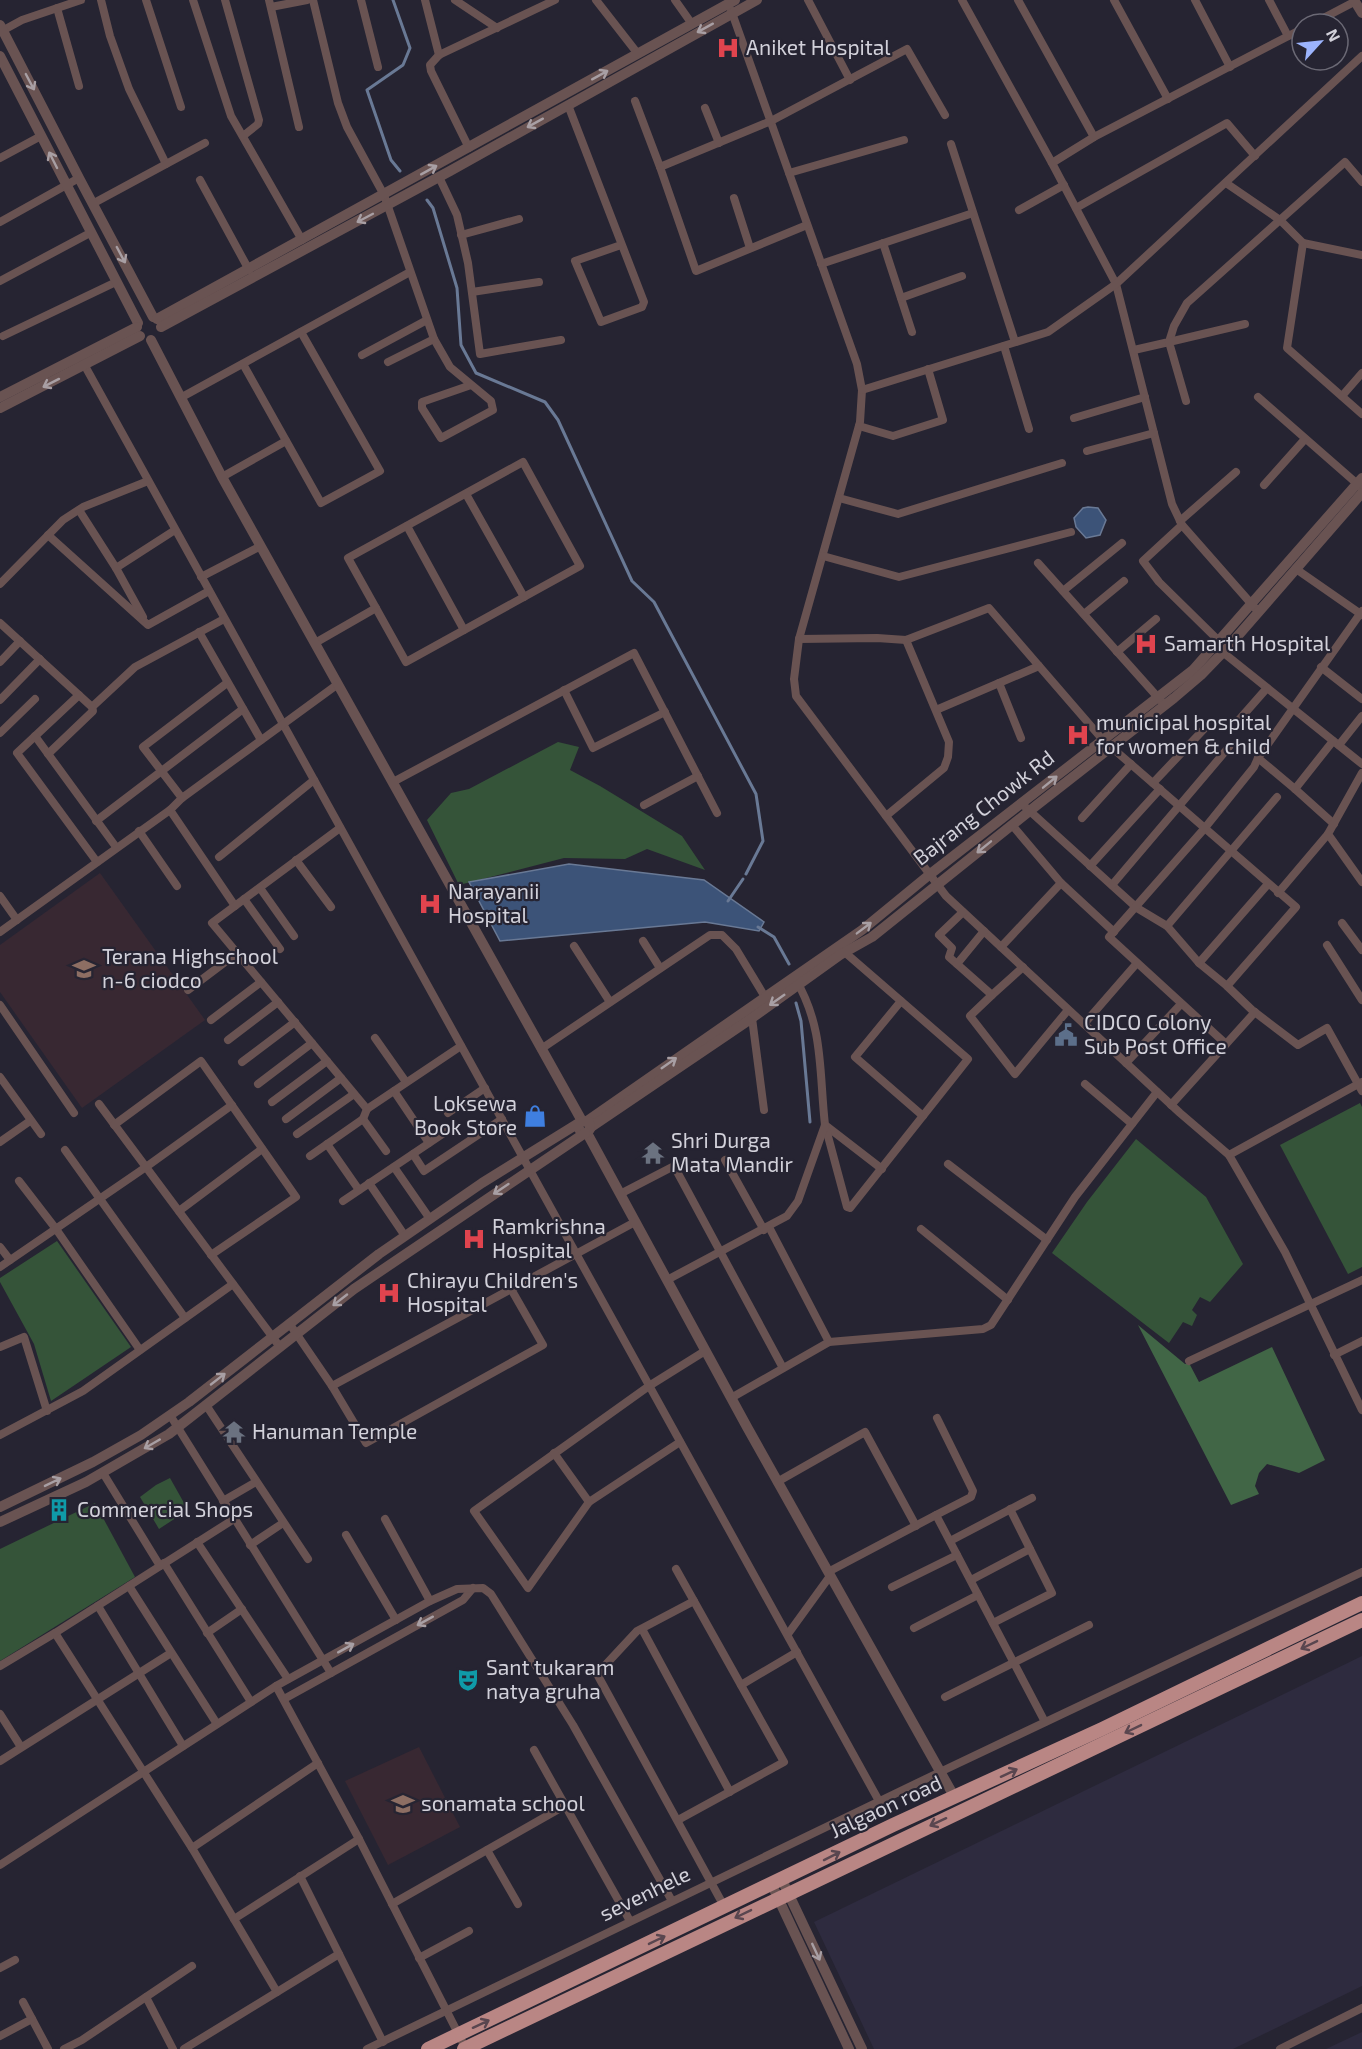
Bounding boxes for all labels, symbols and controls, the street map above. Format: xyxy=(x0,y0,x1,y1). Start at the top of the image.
north arrow xyxy=(1290,12,1350,72)
one-way arrow xyxy=(697,23,715,34)
text: N xyxy=(1323,25,1345,44)
place label: Aniket Hospital xyxy=(746,34,891,59)
hospital icon: Aniket Hospital xyxy=(715,35,741,61)
one-way arrow xyxy=(590,69,608,80)
one-way arrow xyxy=(25,73,36,91)
one-way arrow xyxy=(527,117,544,129)
one-way arrow xyxy=(47,152,59,169)
one-way arrow xyxy=(420,164,437,176)
one-way arrow xyxy=(356,213,374,224)
one-way arrow xyxy=(115,246,127,263)
one-way arrow xyxy=(43,377,61,389)
place label: Samarth Hospital xyxy=(1164,630,1331,655)
hospital icon: Samarth Hospital xyxy=(1133,631,1159,657)
place label: municipal hospital for women & child xyxy=(1096,709,1272,758)
hospital icon: municipal hospital for women & child xyxy=(1065,722,1091,748)
street label: Bajrang Chowk Rd xyxy=(908,744,1059,870)
one-way arrow xyxy=(1042,775,1058,788)
one-way arrow xyxy=(977,840,992,854)
place label: Narayanii Hospital xyxy=(448,878,539,927)
hospital icon: Narayanii Hospital xyxy=(417,891,443,917)
one-way arrow xyxy=(855,922,871,935)
place label: Terana Highschool n-6 ciodco xyxy=(102,943,279,992)
school or university icon: Terana Highschool n-6 ciodco xyxy=(71,956,97,982)
one-way arrow xyxy=(769,994,785,1007)
place label: CIDCO Colony Sub Post Office xyxy=(1084,1009,1227,1058)
public building icon: CIDCO Colony Sub Post Office xyxy=(1053,1022,1079,1048)
one-way arrow xyxy=(660,1057,676,1069)
place label: Loksewa Book Store xyxy=(414,1090,517,1139)
shop icon: Loksewa Book Store xyxy=(522,1103,548,1129)
place label: Shri Durga Mata Mandir xyxy=(671,1127,794,1176)
temple icon: Shri Durga Mata Mandir xyxy=(640,1140,666,1166)
one-way arrow xyxy=(493,1183,510,1195)
place label: Ramkrishna Hospital xyxy=(492,1213,606,1262)
hospital icon: Ramkrishna Hospital xyxy=(461,1226,487,1252)
place label: Chirayu Children's Hospital xyxy=(407,1267,578,1316)
hospital icon: Chirayu Children's Hospital xyxy=(376,1280,402,1306)
one-way arrow xyxy=(333,1293,349,1306)
one-way arrow xyxy=(209,1373,225,1386)
place label: Hanuman Temple xyxy=(252,1418,417,1443)
temple icon: Hanuman Temple xyxy=(221,1419,247,1445)
one-way arrow xyxy=(144,1438,161,1450)
one-way arrow xyxy=(43,1475,61,1487)
place label: Commercial Shops xyxy=(77,1496,253,1521)
building icon: Commercial Shops xyxy=(46,1497,72,1523)
one-way arrow xyxy=(417,1615,434,1627)
one-way arrow xyxy=(1301,1640,1319,1652)
one-way arrow xyxy=(336,1642,354,1653)
place label: Sant tukaram natya gruha xyxy=(486,1654,614,1703)
theatre icon: Sant tukaram natya gruha xyxy=(455,1667,481,1693)
one-way arrow xyxy=(1125,1724,1143,1736)
one-way arrow xyxy=(999,1766,1017,1778)
street label: Jalgaon road xyxy=(825,1769,945,1842)
place label: sonamata school xyxy=(421,1790,585,1815)
school or university icon: sonamata school xyxy=(390,1791,416,1817)
one-way arrow xyxy=(930,1816,948,1828)
one-way arrow xyxy=(823,1849,841,1861)
street label: sevenhele xyxy=(595,1860,694,1925)
one-way arrow xyxy=(734,1909,752,1921)
one-way arrow xyxy=(647,1934,665,1946)
one-way arrow xyxy=(811,1942,823,1960)
one-way arrow xyxy=(471,2017,489,2029)

